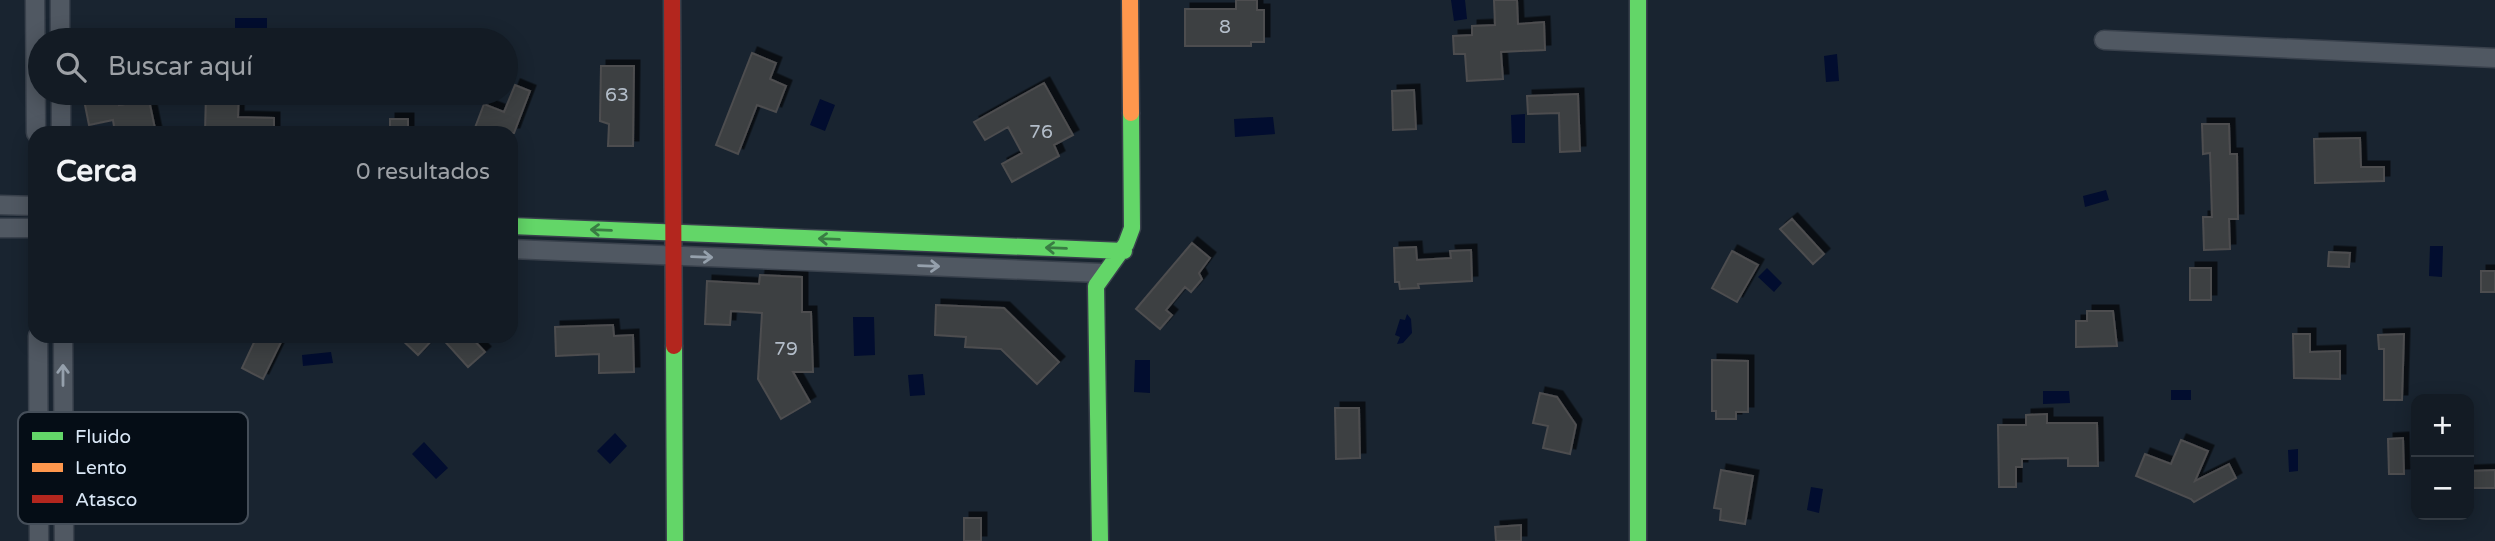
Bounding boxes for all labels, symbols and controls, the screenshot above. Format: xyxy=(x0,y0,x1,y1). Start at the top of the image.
house number: 8 xyxy=(1219,16,1231,38)
search box xyxy=(28,28,518,105)
icon: search xyxy=(52,48,90,86)
text: Buscar aquí xyxy=(108,51,253,82)
house number: 63 xyxy=(605,84,629,106)
house number: 76 xyxy=(1029,121,1053,143)
text: Cerca xyxy=(56,153,137,190)
text: 0 resultados xyxy=(356,158,490,186)
one-way arrow xyxy=(590,224,613,237)
one-way arrow xyxy=(817,233,840,246)
one-way arrow xyxy=(1045,242,1068,255)
one-way arrow xyxy=(690,250,713,263)
one-way arrow xyxy=(917,260,940,273)
house number: 79 xyxy=(774,338,798,360)
one-way arrow xyxy=(56,364,70,387)
map controls xyxy=(2411,394,2474,520)
button: + xyxy=(2411,394,2474,457)
legend xyxy=(18,412,248,524)
text: Fluido xyxy=(75,426,131,448)
text: Lento xyxy=(75,457,127,479)
button: − xyxy=(2411,457,2474,520)
text: Atasco xyxy=(75,489,137,511)

